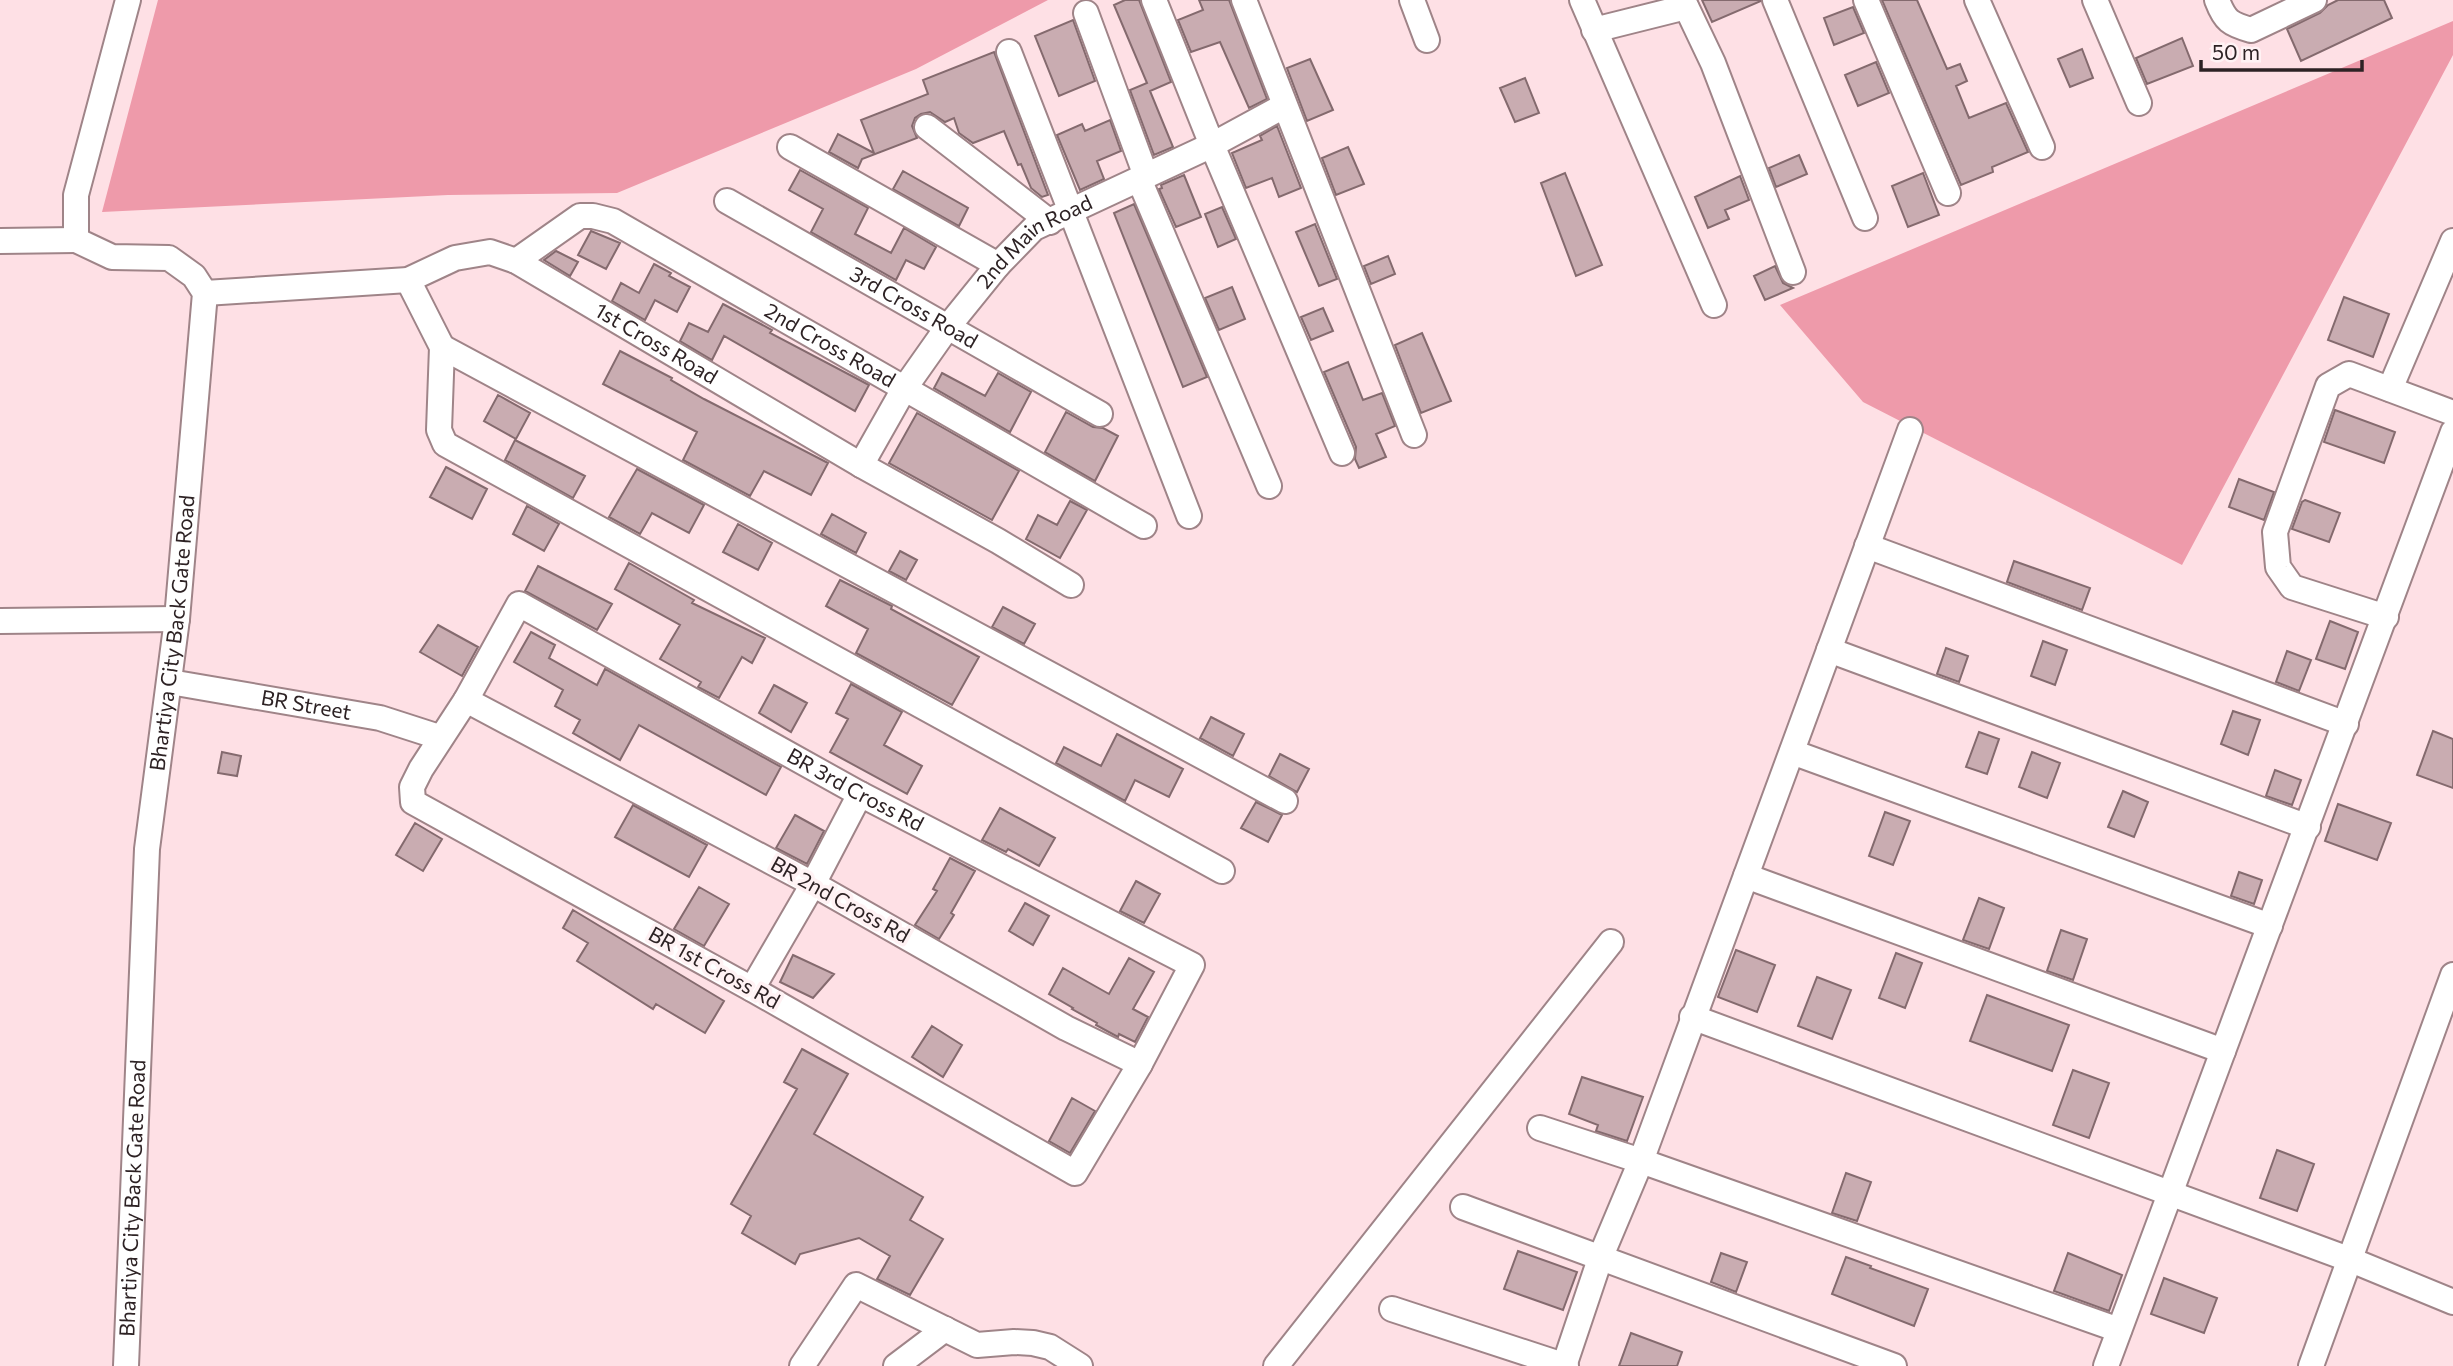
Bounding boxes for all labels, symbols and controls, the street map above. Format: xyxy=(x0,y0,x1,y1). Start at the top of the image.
scale bar xyxy=(2201,28,2362,72)
text: 50 m xyxy=(2212,39,2260,64)
street label: 2nd Main Road xyxy=(970,189,1096,293)
street label: 3rd Cross Road xyxy=(846,260,983,353)
street label: 1st Cross Road xyxy=(591,297,723,388)
street label: 2nd Cross Road xyxy=(761,297,901,392)
street label: Bhartiya City Back Gate Road xyxy=(143,494,199,772)
street label: BR Street xyxy=(259,684,353,724)
street label: BR 3rd Cross Rd xyxy=(783,742,928,836)
street label: BR 2nd Cross Rd xyxy=(767,850,915,947)
street label: BR 1st Cross Rd xyxy=(645,920,785,1013)
street label: Bhartiya City Back Gate Road xyxy=(113,1059,149,1337)

